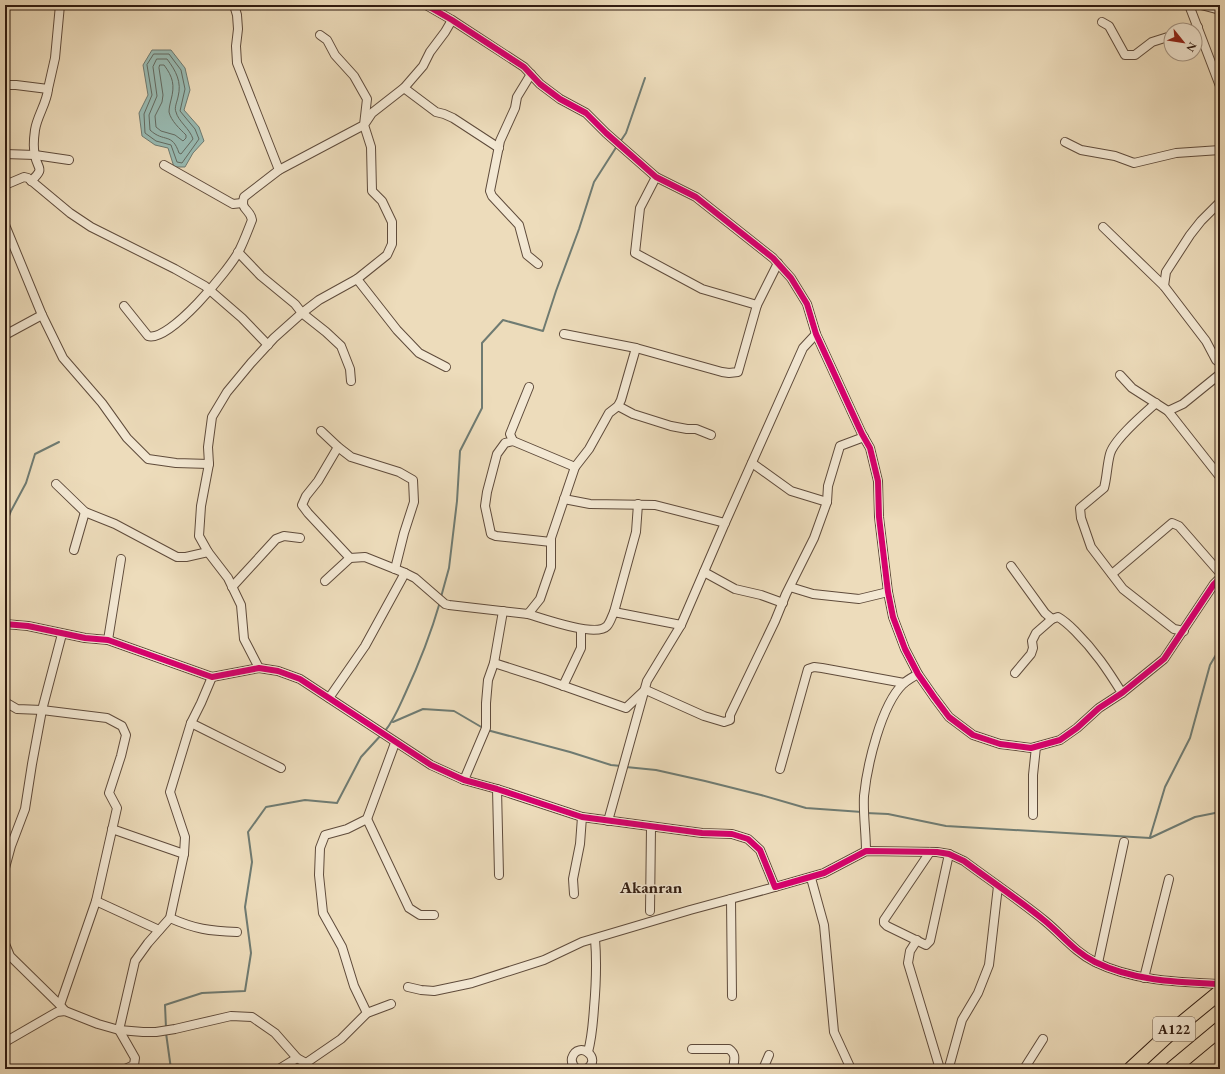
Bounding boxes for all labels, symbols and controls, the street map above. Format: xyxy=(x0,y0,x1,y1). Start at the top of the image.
north arrow xyxy=(1163,22,1203,62)
text: N xyxy=(1183,40,1200,54)
district label: Akanran xyxy=(619,876,683,898)
road number: A122 xyxy=(1153,1017,1195,1041)

